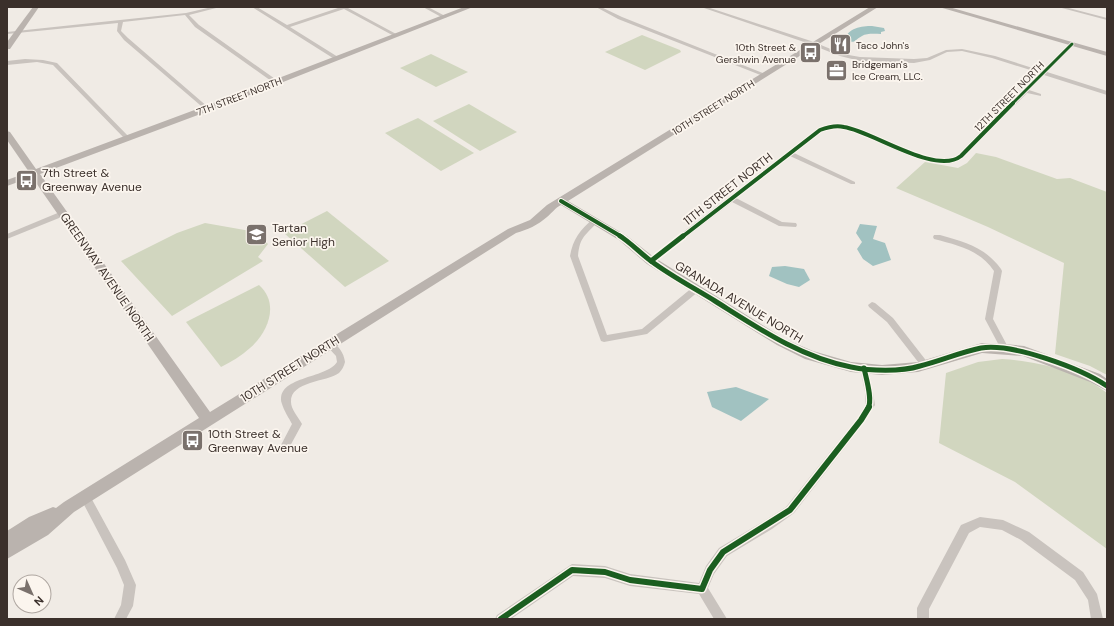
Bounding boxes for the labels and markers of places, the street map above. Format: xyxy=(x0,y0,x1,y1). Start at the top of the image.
restaurant icon: Taco John's xyxy=(827,32,853,58)
place label: Taco John's xyxy=(856,39,909,52)
bus stop icon: 10th Street & Gershwin Avenue xyxy=(798,40,824,66)
place label: 10th Street & Gershwin Avenue xyxy=(716,41,797,66)
office icon: Bridgeman's Ice Cream, LLC. xyxy=(824,57,850,83)
place label: Bridgeman's Ice Cream, LLC. xyxy=(852,58,923,83)
place label: 7th Street & Greenway Avenue xyxy=(42,165,142,195)
bus stop icon: 7th Street & Greenway Avenue xyxy=(14,167,40,193)
place label: Tartan Senior High xyxy=(272,220,335,250)
school or university icon: Tartan Senior High xyxy=(243,222,269,248)
place label: 10th Street & Greenway Avenue xyxy=(208,426,308,456)
bus stop icon: 10th Street & Greenway Avenue xyxy=(180,428,206,454)

